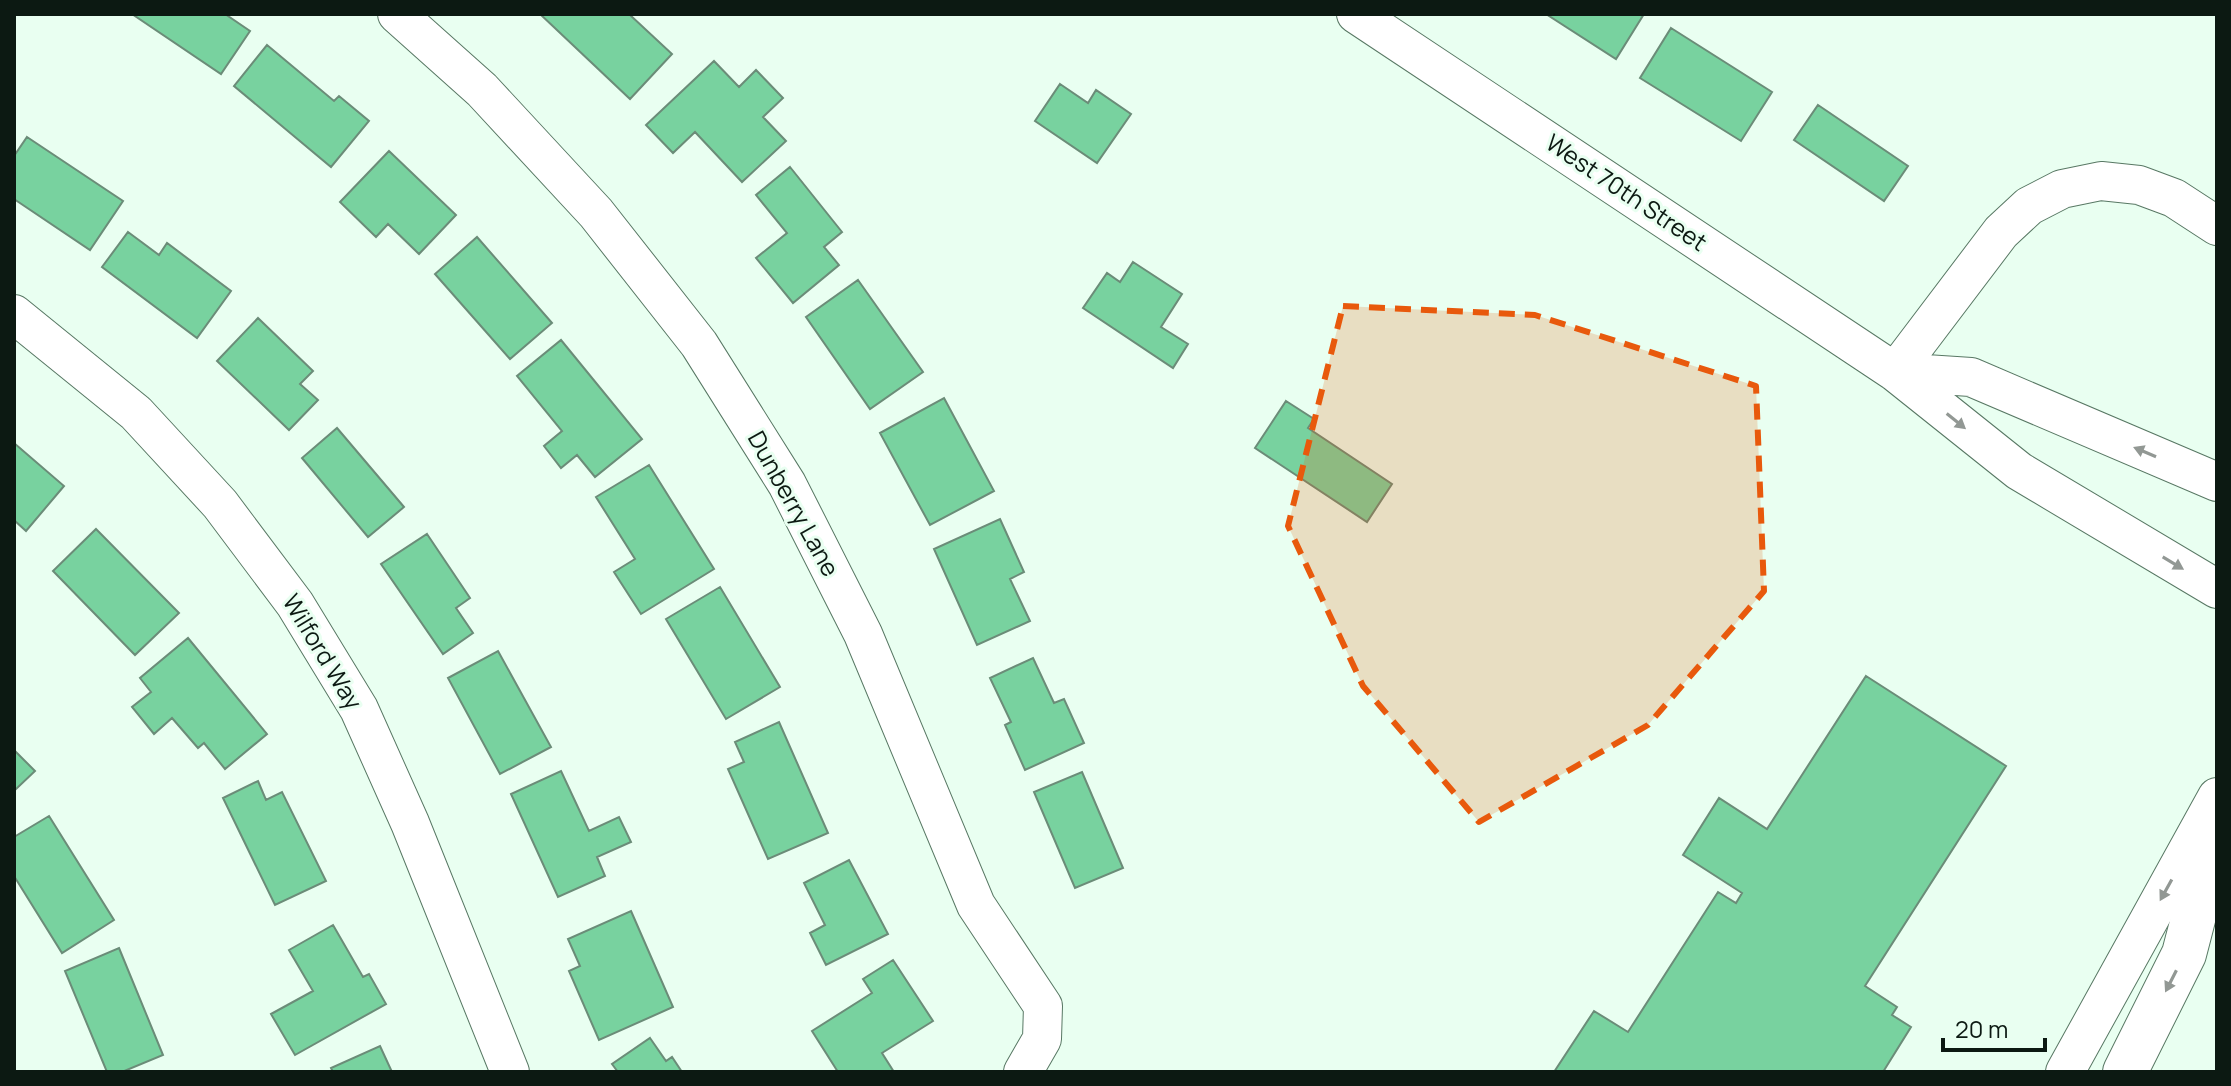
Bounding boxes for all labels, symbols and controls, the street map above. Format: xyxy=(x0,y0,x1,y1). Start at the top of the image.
street label: West 70th Street xyxy=(1540,126,1714,258)
one-way arrow xyxy=(1946,412,1966,428)
street label: Dunberry Lane xyxy=(741,425,848,582)
one-way arrow xyxy=(2133,445,2157,458)
one-way arrow xyxy=(2162,556,2184,570)
street label: Wilford Way xyxy=(276,587,371,716)
one-way arrow xyxy=(2159,878,2173,901)
one-way arrow xyxy=(2164,970,2177,993)
scale bar xyxy=(1943,1002,2045,1052)
text: 20 m xyxy=(1955,1012,2008,1045)

